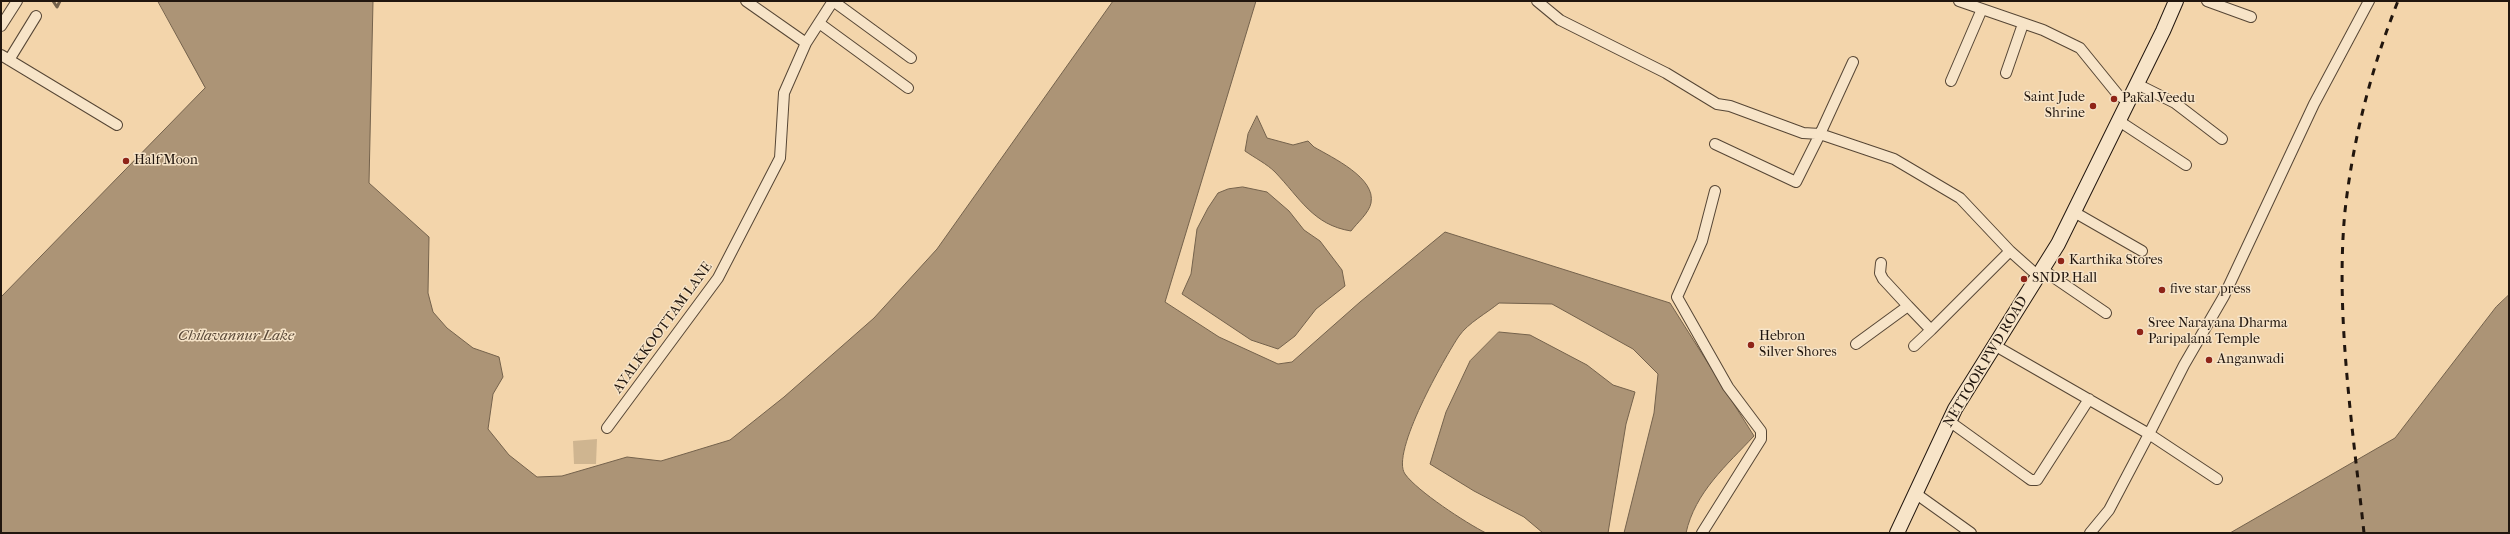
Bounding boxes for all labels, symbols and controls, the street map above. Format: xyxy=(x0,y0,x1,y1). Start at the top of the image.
place label: Saint Jude Shrine xyxy=(2024,90,2085,122)
place label: Pakal Veedu xyxy=(2122,91,2195,107)
marker: Pakal Veedu xyxy=(2109,94,2119,104)
marker: Saint Jude Shrine xyxy=(2088,101,2098,111)
place label: Half Moon xyxy=(134,153,198,169)
marker: Half Moon xyxy=(121,156,131,166)
place label: Karthika Stores xyxy=(2069,253,2163,269)
marker: Karthika Stores xyxy=(2056,256,2066,266)
street label: AYALKKOOTTAM LANE xyxy=(610,259,716,397)
place label: SNDP Hall xyxy=(2032,271,2097,287)
marker: SNDP Hall xyxy=(2019,274,2029,284)
place label: five star press xyxy=(2170,282,2251,298)
marker: five star press xyxy=(2157,285,2167,295)
street label: NETTOOR PWD ROAD xyxy=(1940,293,2032,431)
place label: Sree Narayana Dharma Paripalana Temple xyxy=(2148,316,2287,348)
water label: Chilavannur Lake xyxy=(178,327,294,345)
marker: Sree Narayana Dharma Paripalana Temple xyxy=(2135,327,2145,337)
place label: Hebron Silver Shores xyxy=(1759,329,1837,362)
marker: Hebron Silver Shores xyxy=(1746,340,1756,350)
place label: Anganwadi xyxy=(2217,352,2284,368)
marker: Anganwadi xyxy=(2204,355,2214,365)

